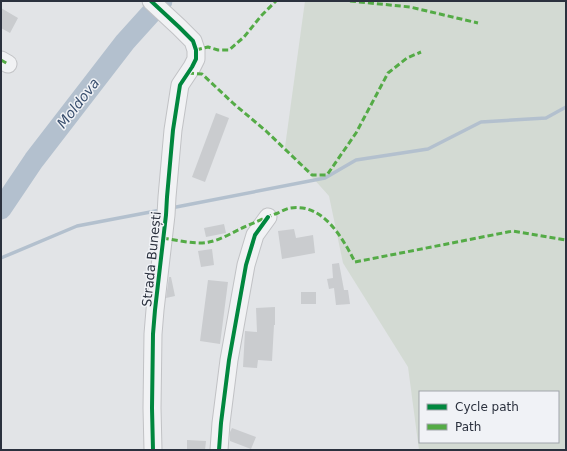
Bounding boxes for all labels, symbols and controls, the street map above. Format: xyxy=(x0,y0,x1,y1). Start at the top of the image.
water label: Moldova xyxy=(54,75,102,131)
street label: Strada Bunești xyxy=(139,211,164,308)
legend xyxy=(419,391,559,443)
text: Cycle path xyxy=(455,400,519,414)
text: Path xyxy=(455,420,481,434)

